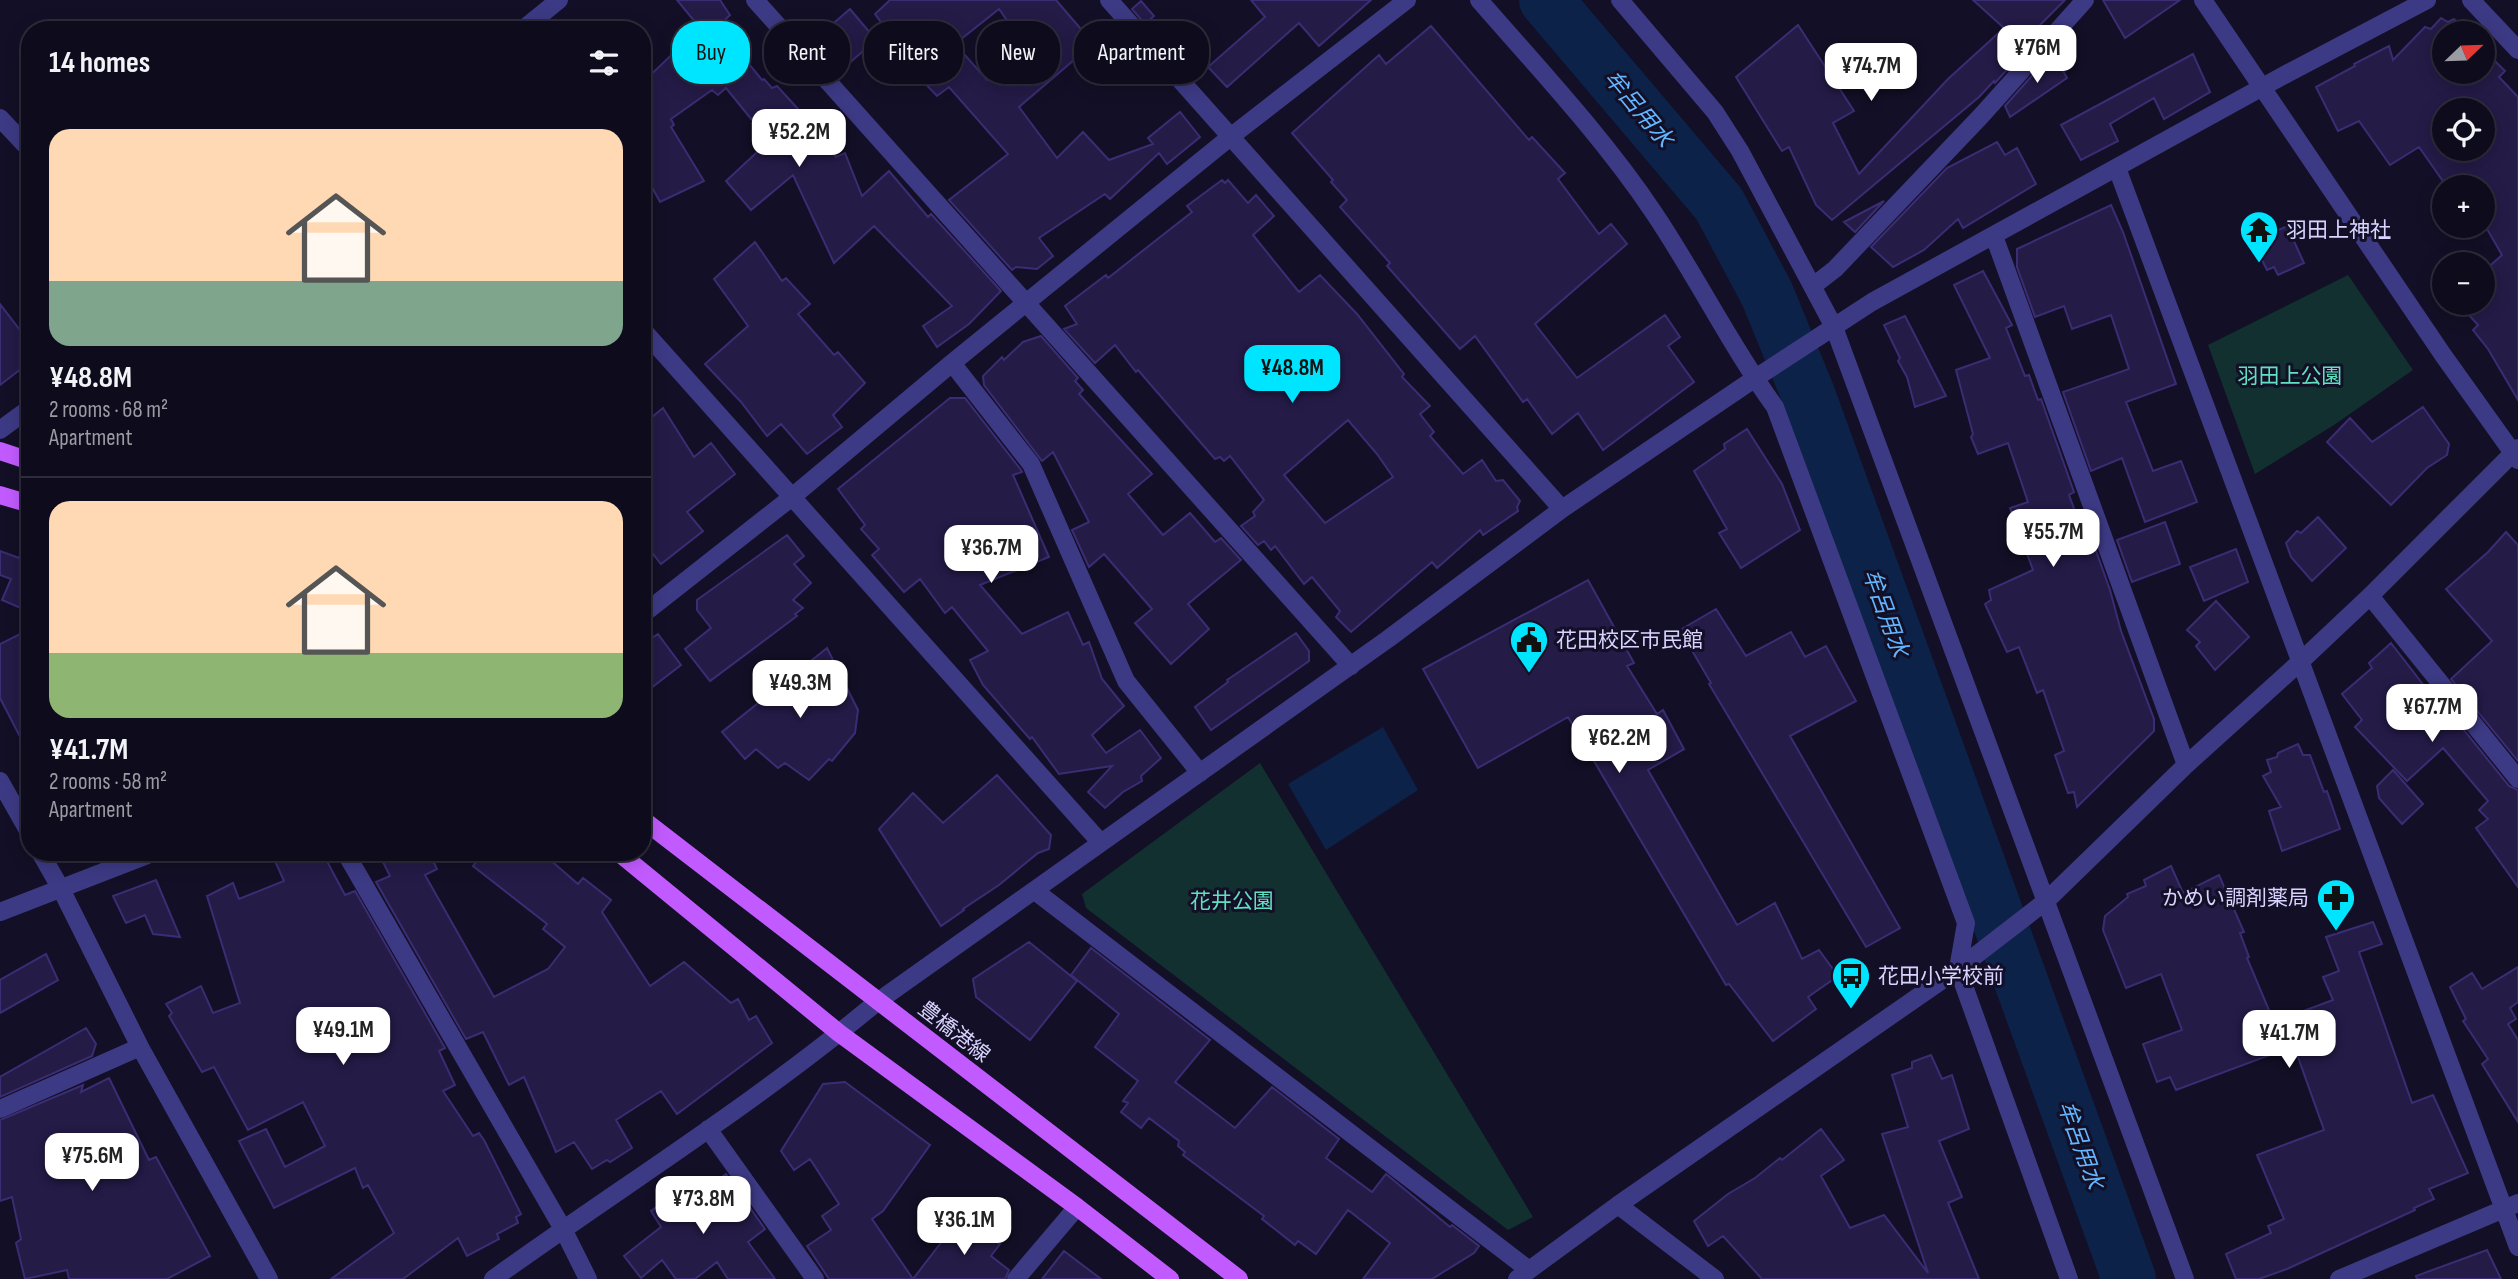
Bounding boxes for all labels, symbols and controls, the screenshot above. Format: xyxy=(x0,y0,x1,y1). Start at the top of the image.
chip: Buy xyxy=(672,21,750,84)
chip: Rent xyxy=(764,21,850,84)
chip: Filters xyxy=(864,21,963,84)
chip: New xyxy=(977,21,1060,84)
chip: Apartment xyxy=(1074,21,1209,84)
north arrow xyxy=(2432,21,2496,84)
map controls xyxy=(2432,21,2495,315)
pin: ¥76M xyxy=(1996,25,2078,85)
text: ¥76M xyxy=(2013,34,2061,62)
pin: ¥74.7M xyxy=(1814,43,1928,103)
icon: filters xyxy=(585,44,623,82)
text: 14 homes xyxy=(49,45,150,81)
text: ¥74.7M xyxy=(1841,52,1901,80)
water label: 牟呂用水 xyxy=(1598,65,1680,156)
button: locate xyxy=(2432,98,2495,161)
pin: ¥52.2M xyxy=(742,110,856,169)
text: ¥52.2M xyxy=(768,118,830,146)
icon: home xyxy=(273,175,399,301)
button: + xyxy=(2432,175,2495,238)
temple icon: 羽田上神社 xyxy=(2238,209,2280,264)
place label: 羽田上神社 xyxy=(2286,218,2391,243)
button: − xyxy=(2432,252,2495,315)
pin: ¥48.8M xyxy=(1235,346,1349,405)
text: ¥48.8M xyxy=(1260,354,1324,382)
text: ¥48.8M xyxy=(49,360,132,396)
park label: 羽田上公園 xyxy=(2238,364,2343,389)
text: 2 rooms · 68 m² xyxy=(49,396,168,424)
text: Apartment xyxy=(49,424,133,452)
pin: ¥55.7M xyxy=(1996,510,2110,569)
text: ¥55.7M xyxy=(2023,518,2083,546)
pin: ¥36.7M xyxy=(934,526,1048,585)
text: ¥36.7M xyxy=(960,534,1022,562)
icon: home xyxy=(273,547,399,673)
water label: 牟呂用水 xyxy=(1856,565,1915,664)
public building icon: 花田校区市民館 xyxy=(1508,619,1550,674)
place label: 花田校区市民館 xyxy=(1556,628,1703,653)
pin: ¥49.3M xyxy=(743,660,857,720)
text: ¥49.3M xyxy=(769,669,831,697)
pin: ¥67.7M xyxy=(2375,684,2489,744)
text: ¥67.7M xyxy=(2402,693,2462,721)
pin: ¥62.2M xyxy=(1562,716,1676,775)
text: ¥62.2M xyxy=(1587,724,1651,752)
text: ¥41.7M xyxy=(49,732,128,768)
text: 2 rooms · 58 m² xyxy=(49,768,167,796)
text: Apartment xyxy=(49,796,133,824)
pharmacy icon: かめい調剤薬局 xyxy=(2315,877,2357,932)
place label: かめい調剤薬局 xyxy=(2162,886,2309,911)
park label: 花井公園 xyxy=(1190,889,1274,914)
bus stop icon: 花田小学校前 xyxy=(1830,955,1872,1010)
place label: 花田小学校前 xyxy=(1878,964,2004,989)
street label: 豊橋港線 xyxy=(913,996,995,1068)
pin: ¥49.1M xyxy=(286,1007,400,1067)
pin: ¥41.7M xyxy=(2232,1010,2346,1070)
text: ¥49.1M xyxy=(312,1016,374,1044)
text: ¥41.7M xyxy=(2259,1019,2319,1047)
water label: 牟呂用水 xyxy=(2051,1097,2110,1196)
pin: ¥75.6M xyxy=(35,1134,149,1193)
text: ¥75.6M xyxy=(61,1142,123,1170)
pin: ¥73.8M xyxy=(646,1176,760,1236)
text: ¥73.8M xyxy=(672,1185,734,1213)
pin: ¥36.1M xyxy=(907,1198,1021,1257)
text: ¥36.1M xyxy=(933,1206,995,1234)

